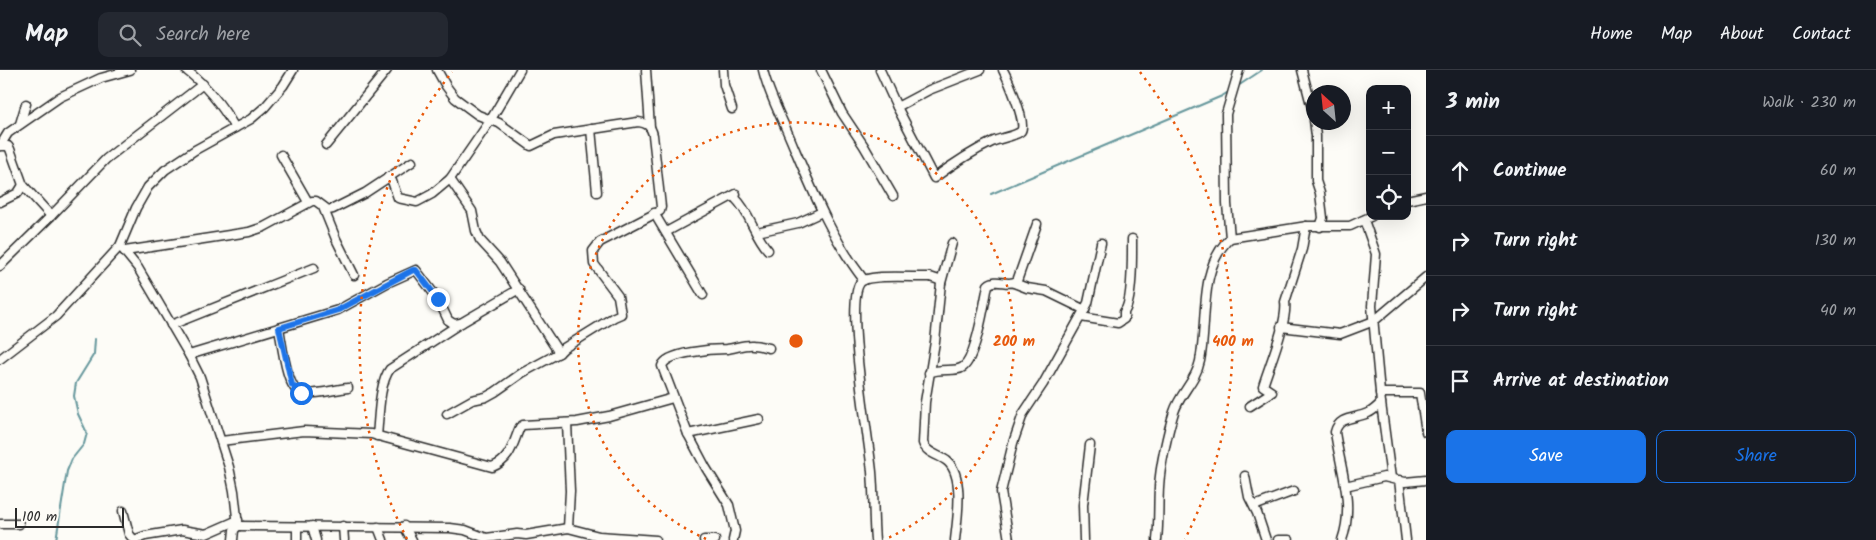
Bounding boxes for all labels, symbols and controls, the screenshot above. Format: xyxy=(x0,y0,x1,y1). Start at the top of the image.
search box xyxy=(98,12,448,57)
text: Map xyxy=(25,15,68,54)
text: Search here xyxy=(156,20,250,50)
text: Home xyxy=(1590,20,1633,49)
text: Map xyxy=(1661,20,1692,49)
text: About xyxy=(1720,20,1764,49)
text: Contact xyxy=(1792,20,1851,49)
icon: search xyxy=(116,21,144,49)
north arrow xyxy=(1306,85,1351,130)
map controls xyxy=(1366,85,1411,220)
button: + xyxy=(1366,85,1411,130)
text: 3 min xyxy=(1446,86,1500,119)
text: Walk · 230 m xyxy=(1762,90,1856,115)
button: − xyxy=(1366,130,1411,175)
text: Continue xyxy=(1493,156,1566,186)
icon: ahead xyxy=(1446,157,1474,185)
text: 60 m xyxy=(1820,158,1856,183)
button: locate xyxy=(1366,175,1411,220)
text: Turn right xyxy=(1493,226,1578,256)
icon: right xyxy=(1446,227,1474,255)
text: 130 m xyxy=(1815,228,1856,253)
route end xyxy=(427,288,450,311)
text: Turn right xyxy=(1493,296,1578,326)
icon: right xyxy=(1446,297,1474,325)
text: 40 m xyxy=(1820,298,1856,323)
text: 200 m xyxy=(993,330,1035,354)
text: 400 m xyxy=(1212,330,1254,354)
centre of rings xyxy=(787,332,805,350)
text: Arrive at destination xyxy=(1493,366,1669,396)
icon: arrive xyxy=(1446,367,1474,395)
route start xyxy=(290,382,313,405)
button: Save xyxy=(1446,430,1646,483)
button: Share xyxy=(1656,430,1856,483)
scale bar xyxy=(15,505,124,528)
text: 100 m xyxy=(22,506,57,528)

